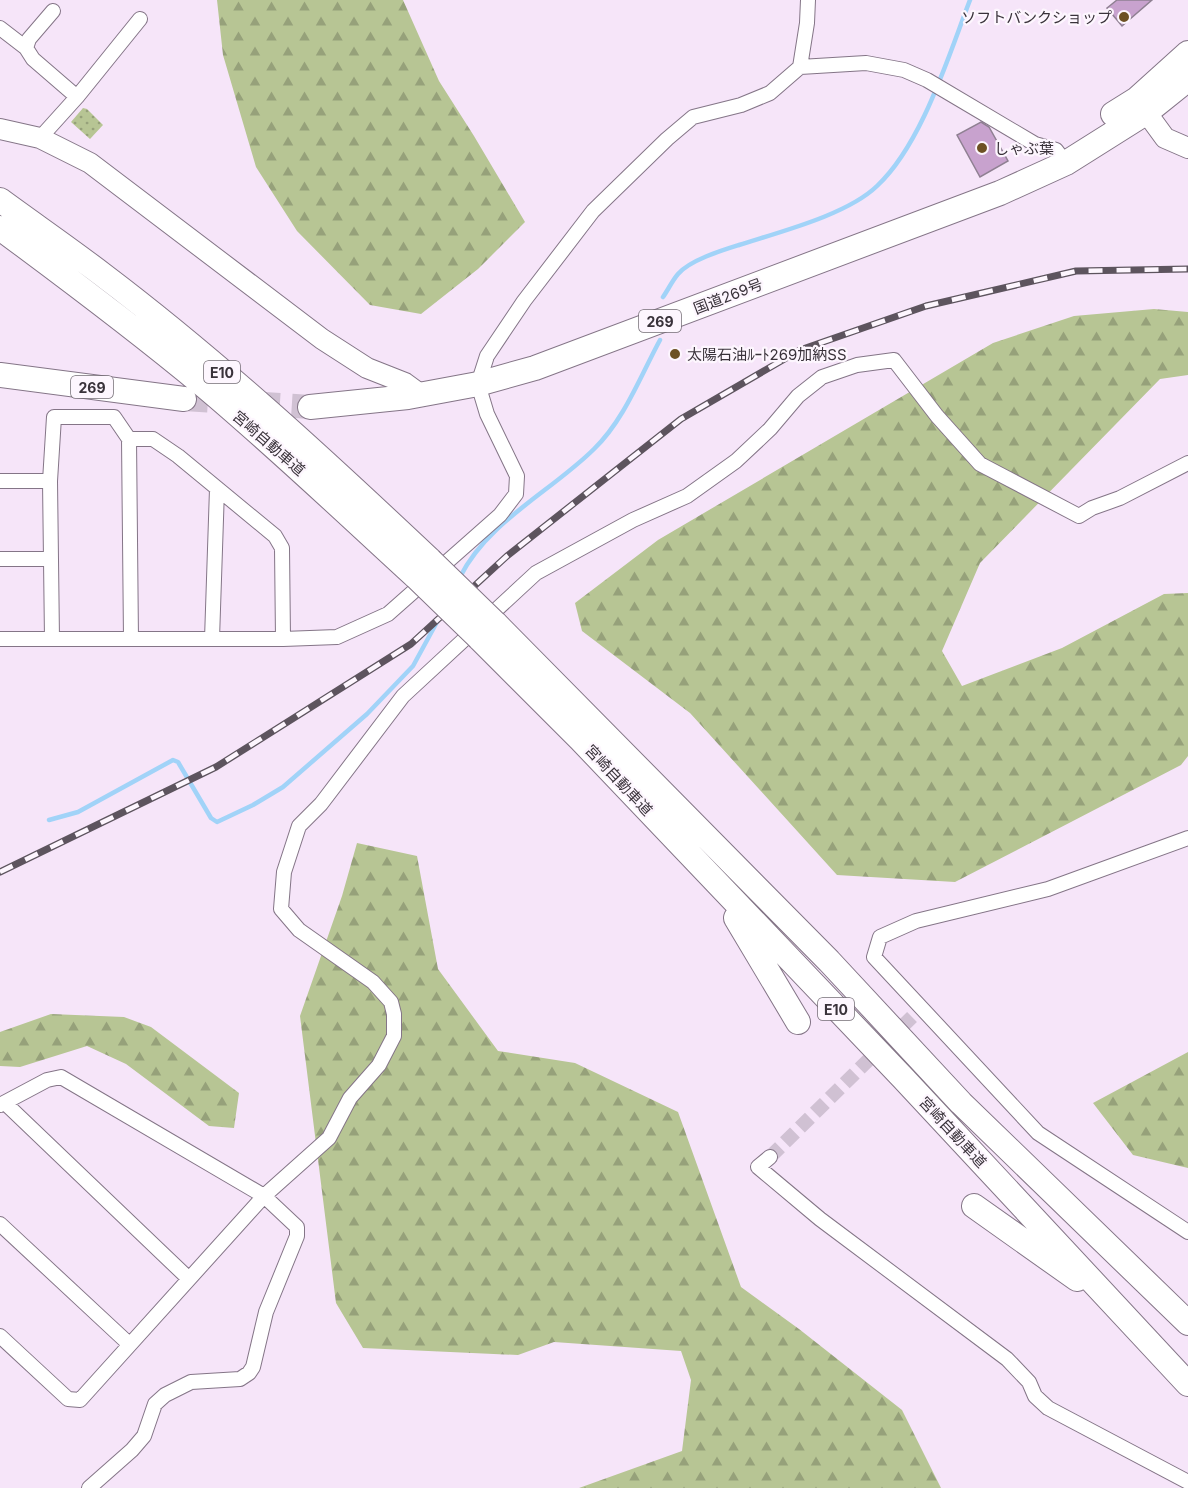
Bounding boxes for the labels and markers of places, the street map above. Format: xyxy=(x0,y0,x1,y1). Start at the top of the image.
place label: ソフトバンクショップ xyxy=(961,8,1112,27)
marker: ソフトバンクショップ xyxy=(1117,10,1131,24)
place label: しゃぶ葉 xyxy=(994,139,1054,158)
marker: しゃぶ葉 xyxy=(975,141,989,155)
place label: 太陽石油ﾙｰﾄ269加納SS xyxy=(687,345,847,364)
marker: 太陽石油ﾙｰﾄ269加納SS xyxy=(668,347,682,361)

